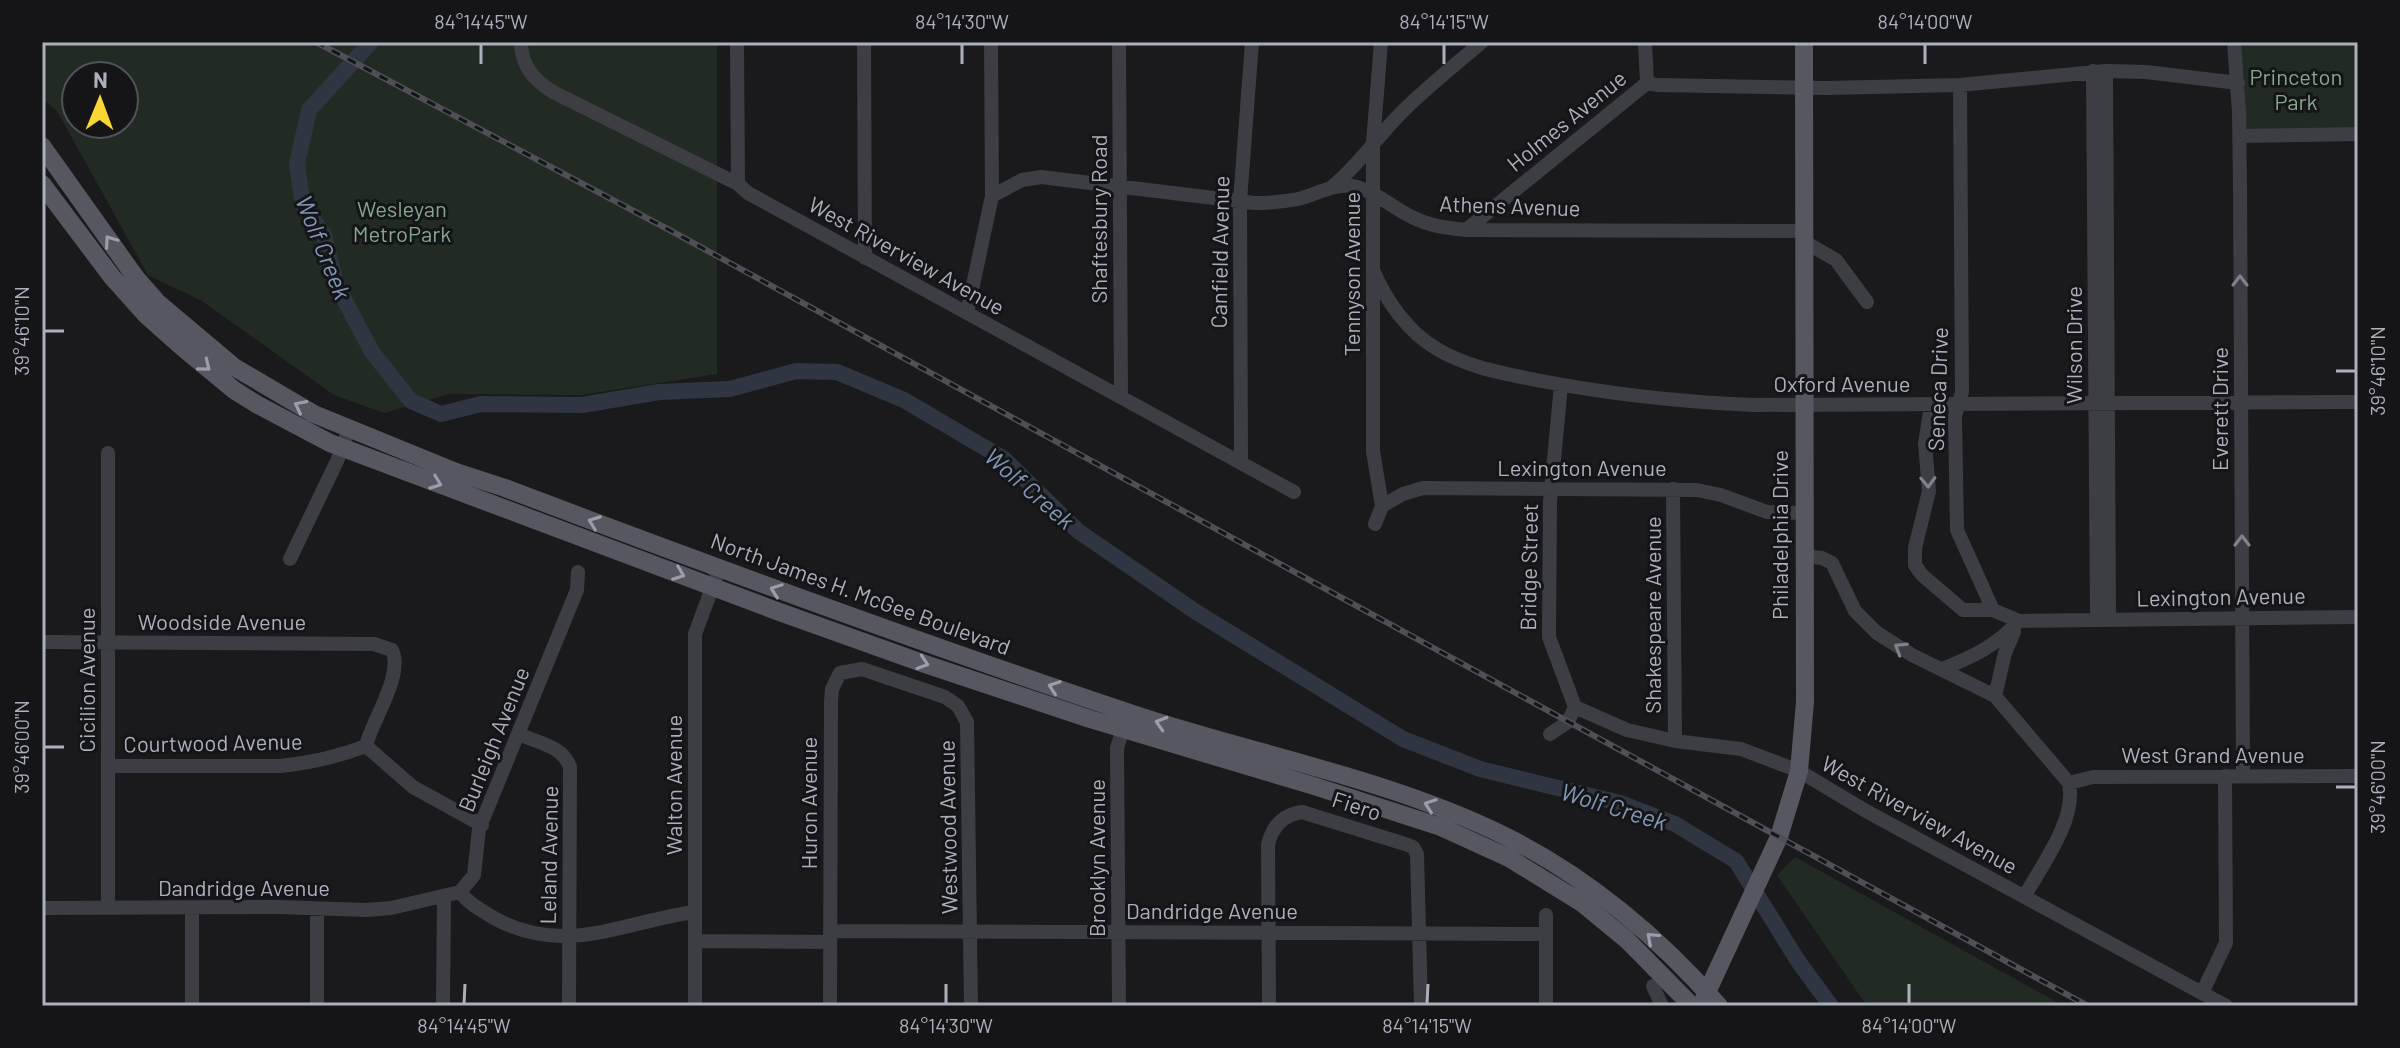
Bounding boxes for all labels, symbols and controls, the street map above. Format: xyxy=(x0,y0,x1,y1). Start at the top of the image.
text: 84°14'45"W xyxy=(434,9,528,33)
text: 84°14'30"W xyxy=(915,9,1009,33)
text: 84°14'15"W xyxy=(1399,9,1489,33)
text: 84°14'00"W xyxy=(1878,9,1973,33)
north arrow xyxy=(60,60,140,140)
park label: Princeton Park xyxy=(2250,63,2342,114)
street label: Holmes Avenue xyxy=(1501,64,1631,176)
text: N xyxy=(93,66,108,92)
street label: Shaftesbury Road xyxy=(1085,134,1111,304)
street label: Canfield Avenue xyxy=(1205,175,1233,329)
street label: West Riverview Avenue xyxy=(805,190,1009,320)
street label: Athens Avenue xyxy=(1439,190,1581,220)
water label: Wolf Creek xyxy=(290,191,358,303)
street label: Tennyson Avenue xyxy=(1338,192,1364,356)
park label: Wesleyan MetroPark xyxy=(353,195,451,246)
one-way arrow xyxy=(106,236,120,250)
one-way arrow xyxy=(2232,274,2249,287)
text: 39°46'10"N xyxy=(9,286,33,376)
street label: Wilson Drive xyxy=(2060,286,2086,404)
text: 39°46'10"N xyxy=(2365,326,2389,416)
street label: Seneca Drive xyxy=(1922,327,1952,451)
street label: Everett Drive xyxy=(2206,347,2232,471)
one-way arrow xyxy=(196,357,211,371)
street label: Oxford Avenue xyxy=(1773,370,1911,396)
one-way arrow xyxy=(293,401,308,416)
water label: Wolf Creek xyxy=(979,441,1081,535)
street label: Philadelphia Drive xyxy=(1766,450,1792,620)
street label: Lexington Avenue xyxy=(1497,454,1667,480)
one-way arrow xyxy=(428,473,442,490)
one-way arrow xyxy=(1919,477,1936,489)
street label: Bridge Street xyxy=(1514,503,1542,631)
one-way arrow xyxy=(587,515,601,532)
street label: Shakespeare Avenue xyxy=(1639,516,1665,714)
street label: North James H. McGee Boulevard xyxy=(708,527,1014,659)
one-way arrow xyxy=(2233,534,2251,547)
one-way arrow xyxy=(671,564,685,581)
street label: Lexington Avenue xyxy=(2136,582,2306,610)
one-way arrow xyxy=(770,583,784,600)
street label: Cicilion Avenue xyxy=(73,608,99,752)
street label: Woodside Avenue xyxy=(138,608,306,634)
one-way arrow xyxy=(1894,642,1909,657)
one-way arrow xyxy=(916,654,930,670)
street label: Burleigh Avenue xyxy=(452,663,534,815)
one-way arrow xyxy=(1048,680,1062,696)
text: 39°46'00"N xyxy=(9,700,33,794)
street label: Walton Avenue xyxy=(660,715,686,855)
one-way arrow xyxy=(1154,716,1168,732)
street label: Courtwood Avenue xyxy=(123,727,303,757)
street label: Huron Avenue xyxy=(795,737,821,869)
street label: Westwood Avenue xyxy=(932,740,962,914)
text: 39°46'00"N xyxy=(2365,740,2389,834)
street label: West Grand Avenue xyxy=(2121,741,2305,767)
street label: West Riverview Avenue xyxy=(1818,749,2022,879)
water label: Wolf Creek xyxy=(1558,776,1671,836)
street label: Brooklyn Avenue xyxy=(1083,779,1109,937)
street label: Fiero xyxy=(1329,785,1385,825)
street label: Leland Avenue xyxy=(534,786,562,924)
one-way arrow xyxy=(1424,799,1438,815)
street label: Dandridge Avenue xyxy=(158,874,330,900)
street label: Dandridge Avenue xyxy=(1126,897,1298,923)
one-way arrow xyxy=(1646,933,1661,948)
text: 84°14'45"W xyxy=(417,1013,511,1037)
text: 84°14'30"W xyxy=(899,1013,993,1037)
text: 84°14'15"W xyxy=(1382,1013,1472,1037)
text: 84°14'00"W xyxy=(1862,1013,1957,1037)

